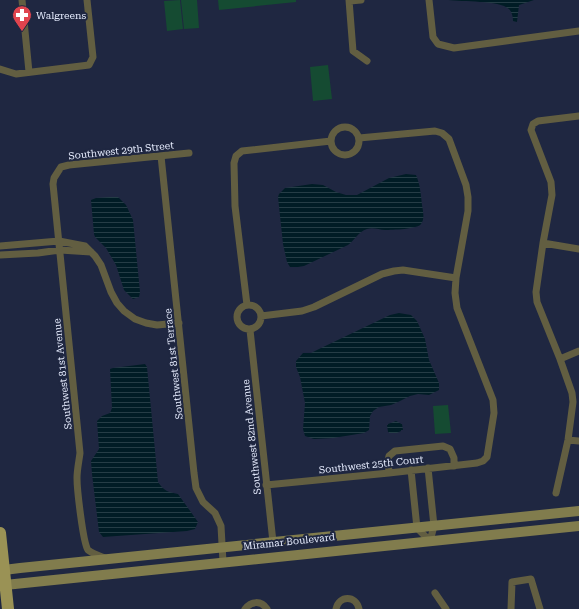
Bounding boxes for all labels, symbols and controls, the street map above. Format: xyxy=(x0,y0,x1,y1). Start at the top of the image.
pharmacy icon: Walgreens xyxy=(11,4,33,32)
place label: Walgreens xyxy=(36,10,86,21)
street label: Southwest 29th Street xyxy=(68,139,175,162)
street label: Southwest 81st Terrace xyxy=(162,307,185,420)
street label: Southwest 81st Avenue xyxy=(51,317,74,430)
street label: Southwest 82nd Avenue xyxy=(240,378,263,495)
street label: Southwest 25th Court xyxy=(318,454,424,475)
street label: Miramar Boulevard xyxy=(243,531,336,552)

